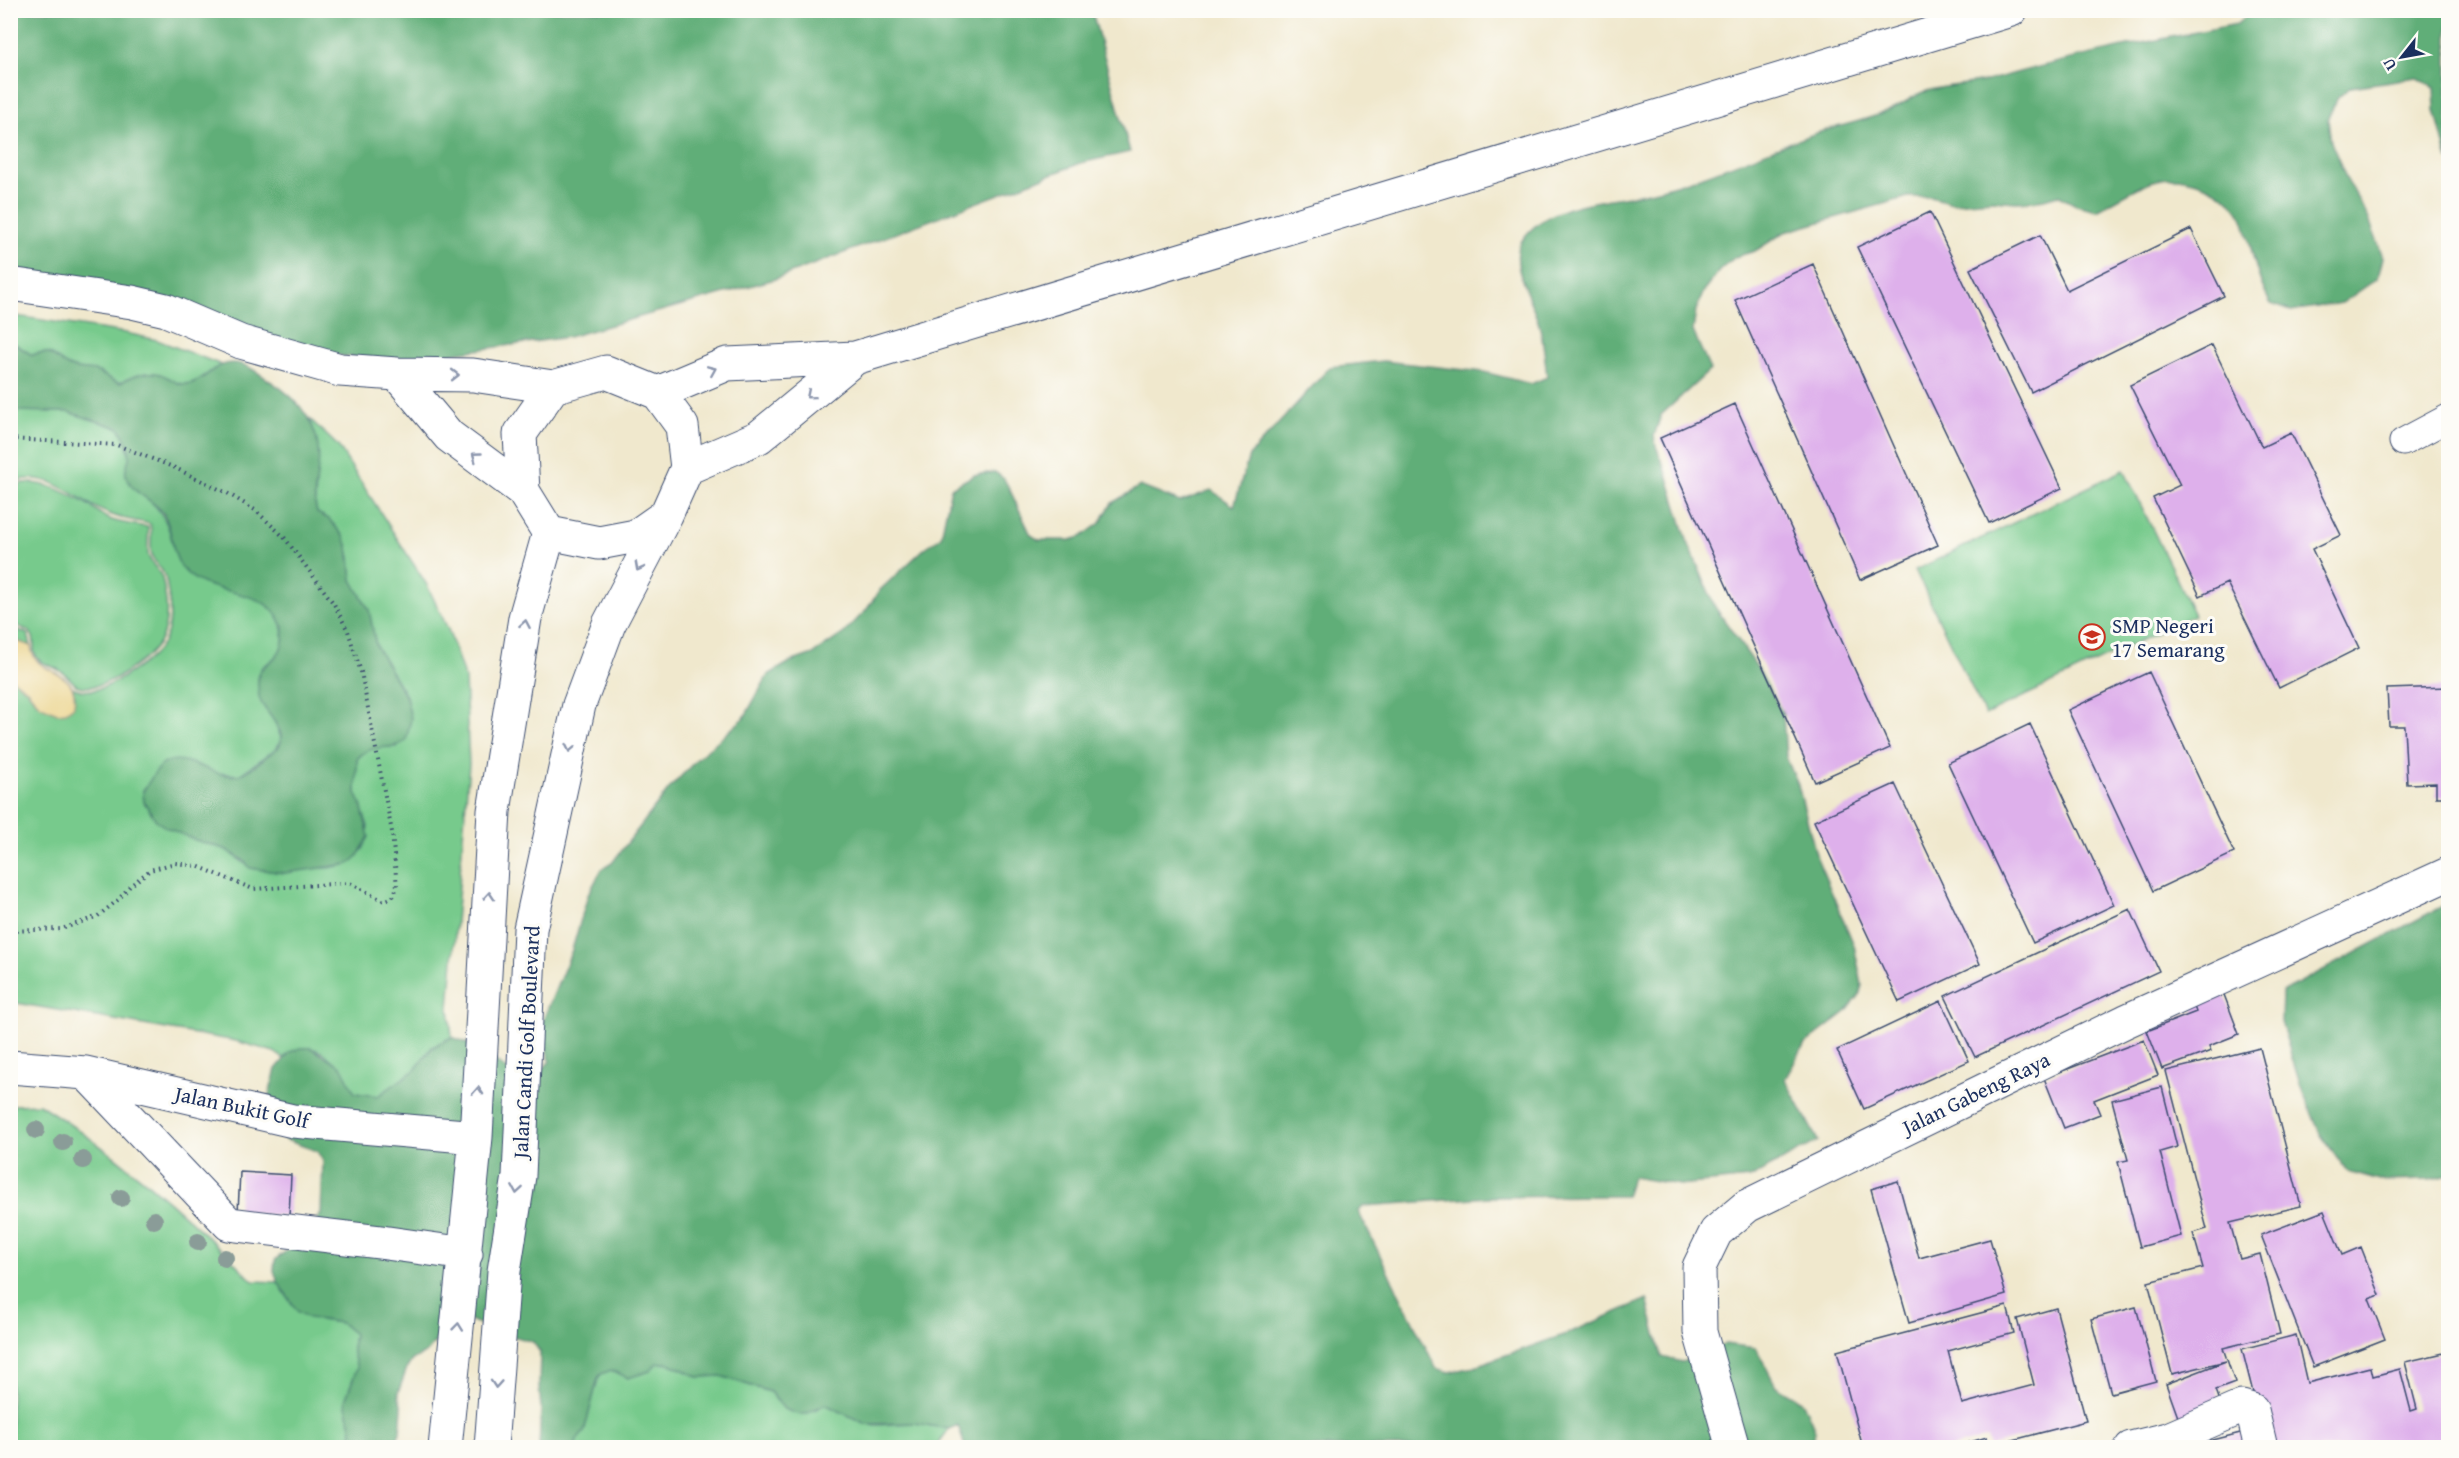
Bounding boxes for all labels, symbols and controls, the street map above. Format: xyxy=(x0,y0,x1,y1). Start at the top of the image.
north arrow xyxy=(2372,27,2432,87)
text: U xyxy=(2376,54,2402,76)
one-way arrow xyxy=(706,365,717,377)
one-way arrow xyxy=(451,369,460,381)
one-way arrow xyxy=(806,388,817,399)
one-way arrow xyxy=(471,452,482,463)
one-way arrow xyxy=(635,560,646,571)
place label: SMP Negeri 17 Semarang xyxy=(2112,610,2225,665)
one-way arrow xyxy=(518,619,531,629)
school or university icon: SMP Negeri 17 Semarang xyxy=(2077,622,2107,652)
one-way arrow xyxy=(564,743,577,753)
one-way arrow xyxy=(482,891,495,900)
street label: Jalan Candi Golf Boulevard xyxy=(504,924,548,1162)
street label: Jalan Gabeng Raya xyxy=(1894,1044,2055,1143)
street label: Jalan Bukit Golf xyxy=(169,1077,314,1137)
one-way arrow xyxy=(472,1086,485,1095)
one-way arrow xyxy=(511,1186,523,1195)
one-way arrow xyxy=(451,1322,464,1331)
one-way arrow xyxy=(490,1379,503,1388)

